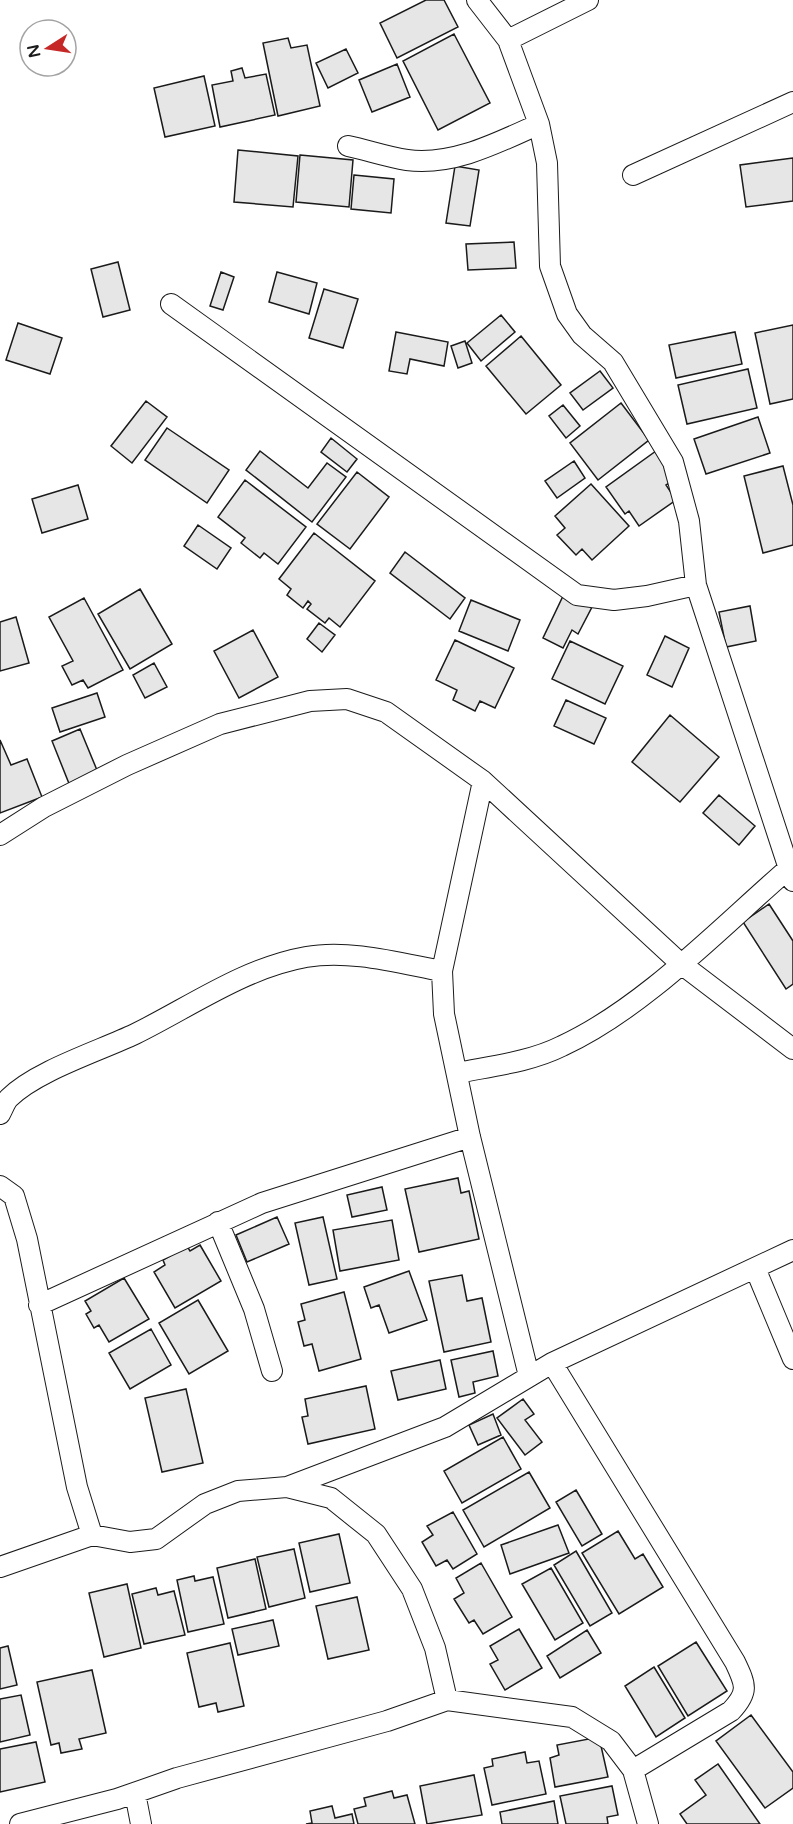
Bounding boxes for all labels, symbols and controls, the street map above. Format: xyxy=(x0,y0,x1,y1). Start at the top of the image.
north arrow xyxy=(18,18,78,78)
text: N xyxy=(23,43,45,59)

